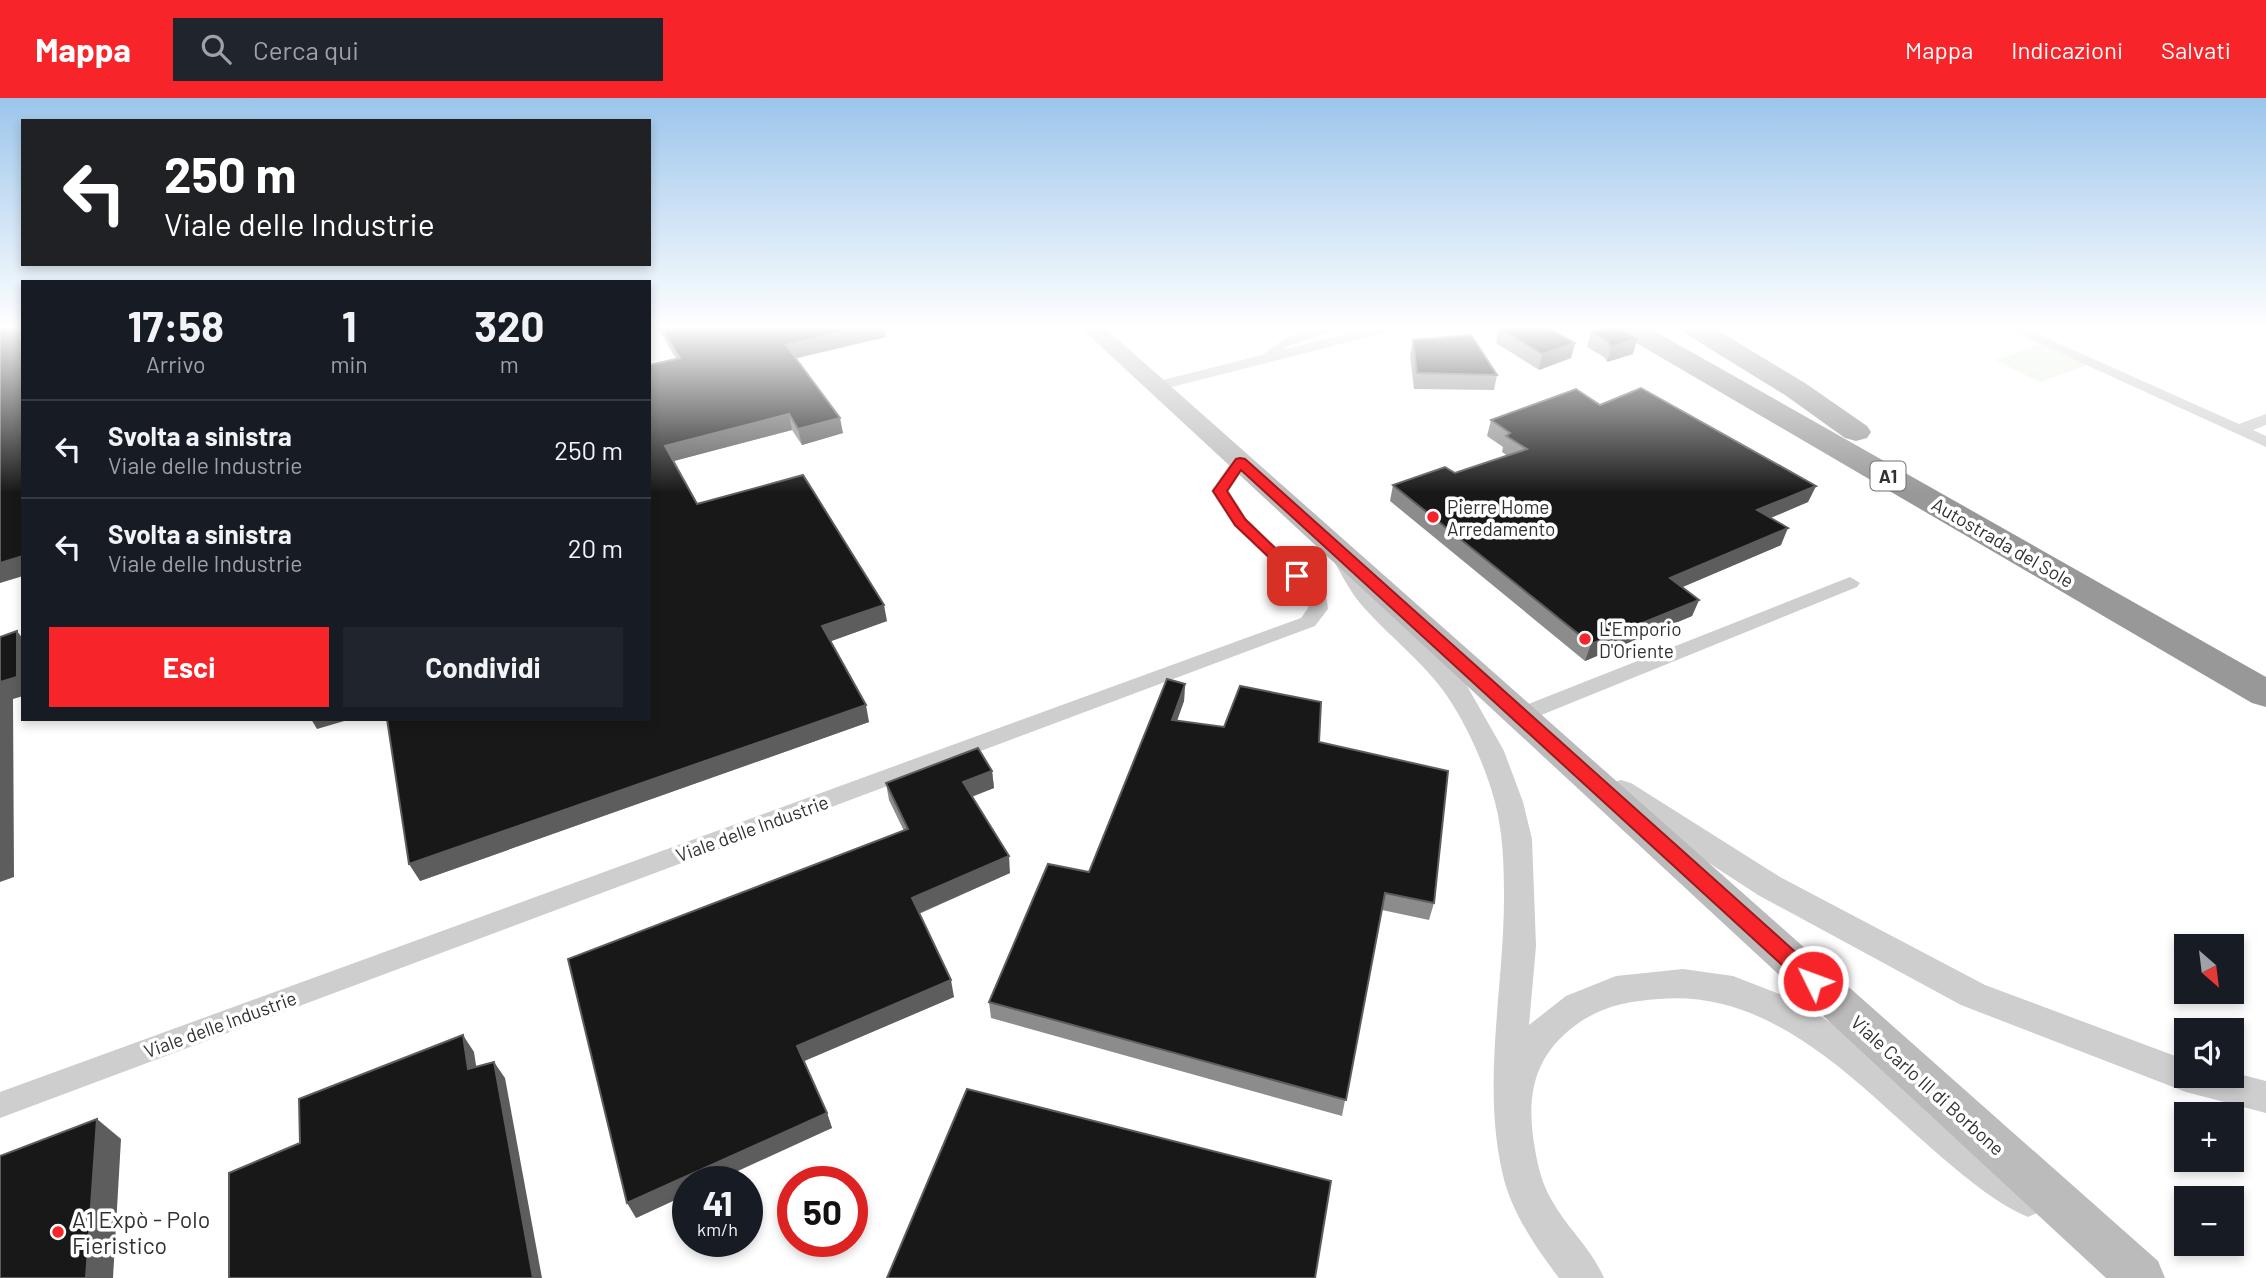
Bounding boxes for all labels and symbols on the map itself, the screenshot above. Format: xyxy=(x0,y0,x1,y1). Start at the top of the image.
road number: A1 xyxy=(1870,462,1906,490)
street label: Autostrada del Sole xyxy=(1928,492,2078,592)
place label: Pierre Home Arredamento xyxy=(1447,495,1555,540)
marker: Pierre Home Arredamento xyxy=(1425,509,1441,525)
pin xyxy=(1267,546,1327,606)
place label: L'Emporio D'Oriente xyxy=(1599,617,1682,662)
marker: L'Emporio D'Oriente xyxy=(1577,631,1593,647)
street label: Viale delle Industrie xyxy=(673,790,831,866)
north arrow xyxy=(2174,934,2244,1004)
position arrow xyxy=(1776,944,1850,1018)
street label: Viale delle Industrie xyxy=(141,986,299,1062)
street label: Viale Carlo III di Borbone xyxy=(1847,1010,2009,1160)
speed limit sign: 50 xyxy=(777,1166,868,1257)
place label: A1 Expò - Polo Fieristico xyxy=(72,1205,210,1259)
marker: A1 Expò - Polo Fieristico xyxy=(50,1224,66,1240)

